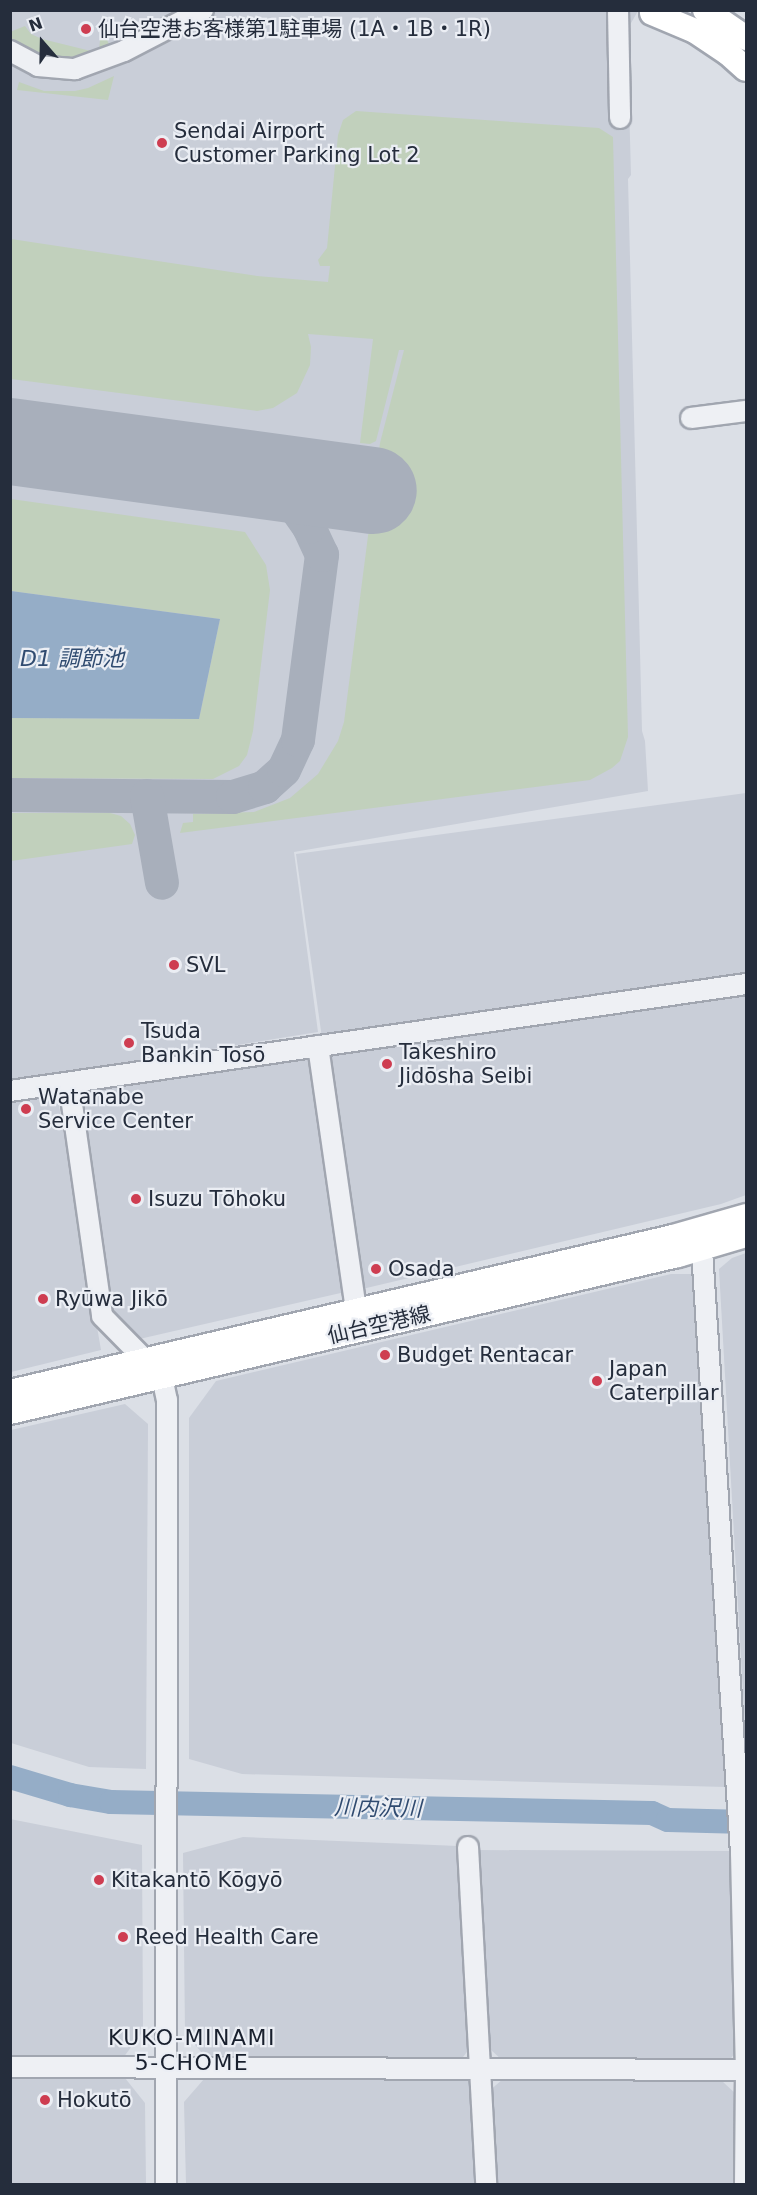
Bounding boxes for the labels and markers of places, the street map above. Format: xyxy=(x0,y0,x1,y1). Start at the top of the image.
place label: 仙台空港お客様第1駐車場 (1A・1B・1R) xyxy=(98,16,491,42)
marker: 仙台空港お客様第1駐車場 (1A・1B・1R) xyxy=(79,22,93,36)
place label: Sendai Airport Customer Parking Lot 2 xyxy=(174,118,420,168)
marker: Sendai Airport Customer Parking Lot 2 xyxy=(155,136,169,150)
place label: SVL xyxy=(186,952,225,978)
marker: SVL xyxy=(167,958,181,972)
place label: Tsuda Bankin Tosō xyxy=(141,1018,265,1068)
marker: Tsuda Bankin Tosō xyxy=(122,1036,136,1050)
place label: Takeshiro Jidōsha Seibi xyxy=(399,1039,532,1089)
marker: Takeshiro Jidōsha Seibi xyxy=(380,1057,394,1071)
place label: Watanabe Service Center xyxy=(38,1084,193,1134)
marker: Watanabe Service Center xyxy=(19,1102,33,1116)
place label: Isuzu Tōhoku xyxy=(148,1186,286,1212)
marker: Isuzu Tōhoku xyxy=(129,1192,143,1206)
place label: Osada xyxy=(388,1256,455,1282)
marker: Osada xyxy=(369,1262,383,1276)
place label: Ryūwa Jikō xyxy=(55,1286,168,1312)
marker: Ryūwa Jikō xyxy=(36,1292,50,1306)
place label: Budget Rentacar xyxy=(397,1342,573,1368)
marker: Budget Rentacar xyxy=(378,1348,392,1362)
place label: Japan Caterpillar xyxy=(609,1356,719,1406)
marker: Japan Caterpillar xyxy=(590,1374,604,1388)
place label: Kitakantō Kōgyō xyxy=(111,1867,283,1893)
marker: Kitakantō Kōgyō xyxy=(92,1873,106,1887)
place label: Reed Health Care xyxy=(135,1924,319,1950)
marker: Reed Health Care xyxy=(116,1930,130,1944)
place label: Hokutō xyxy=(57,2087,132,2113)
marker: Hokutō xyxy=(38,2093,52,2107)

